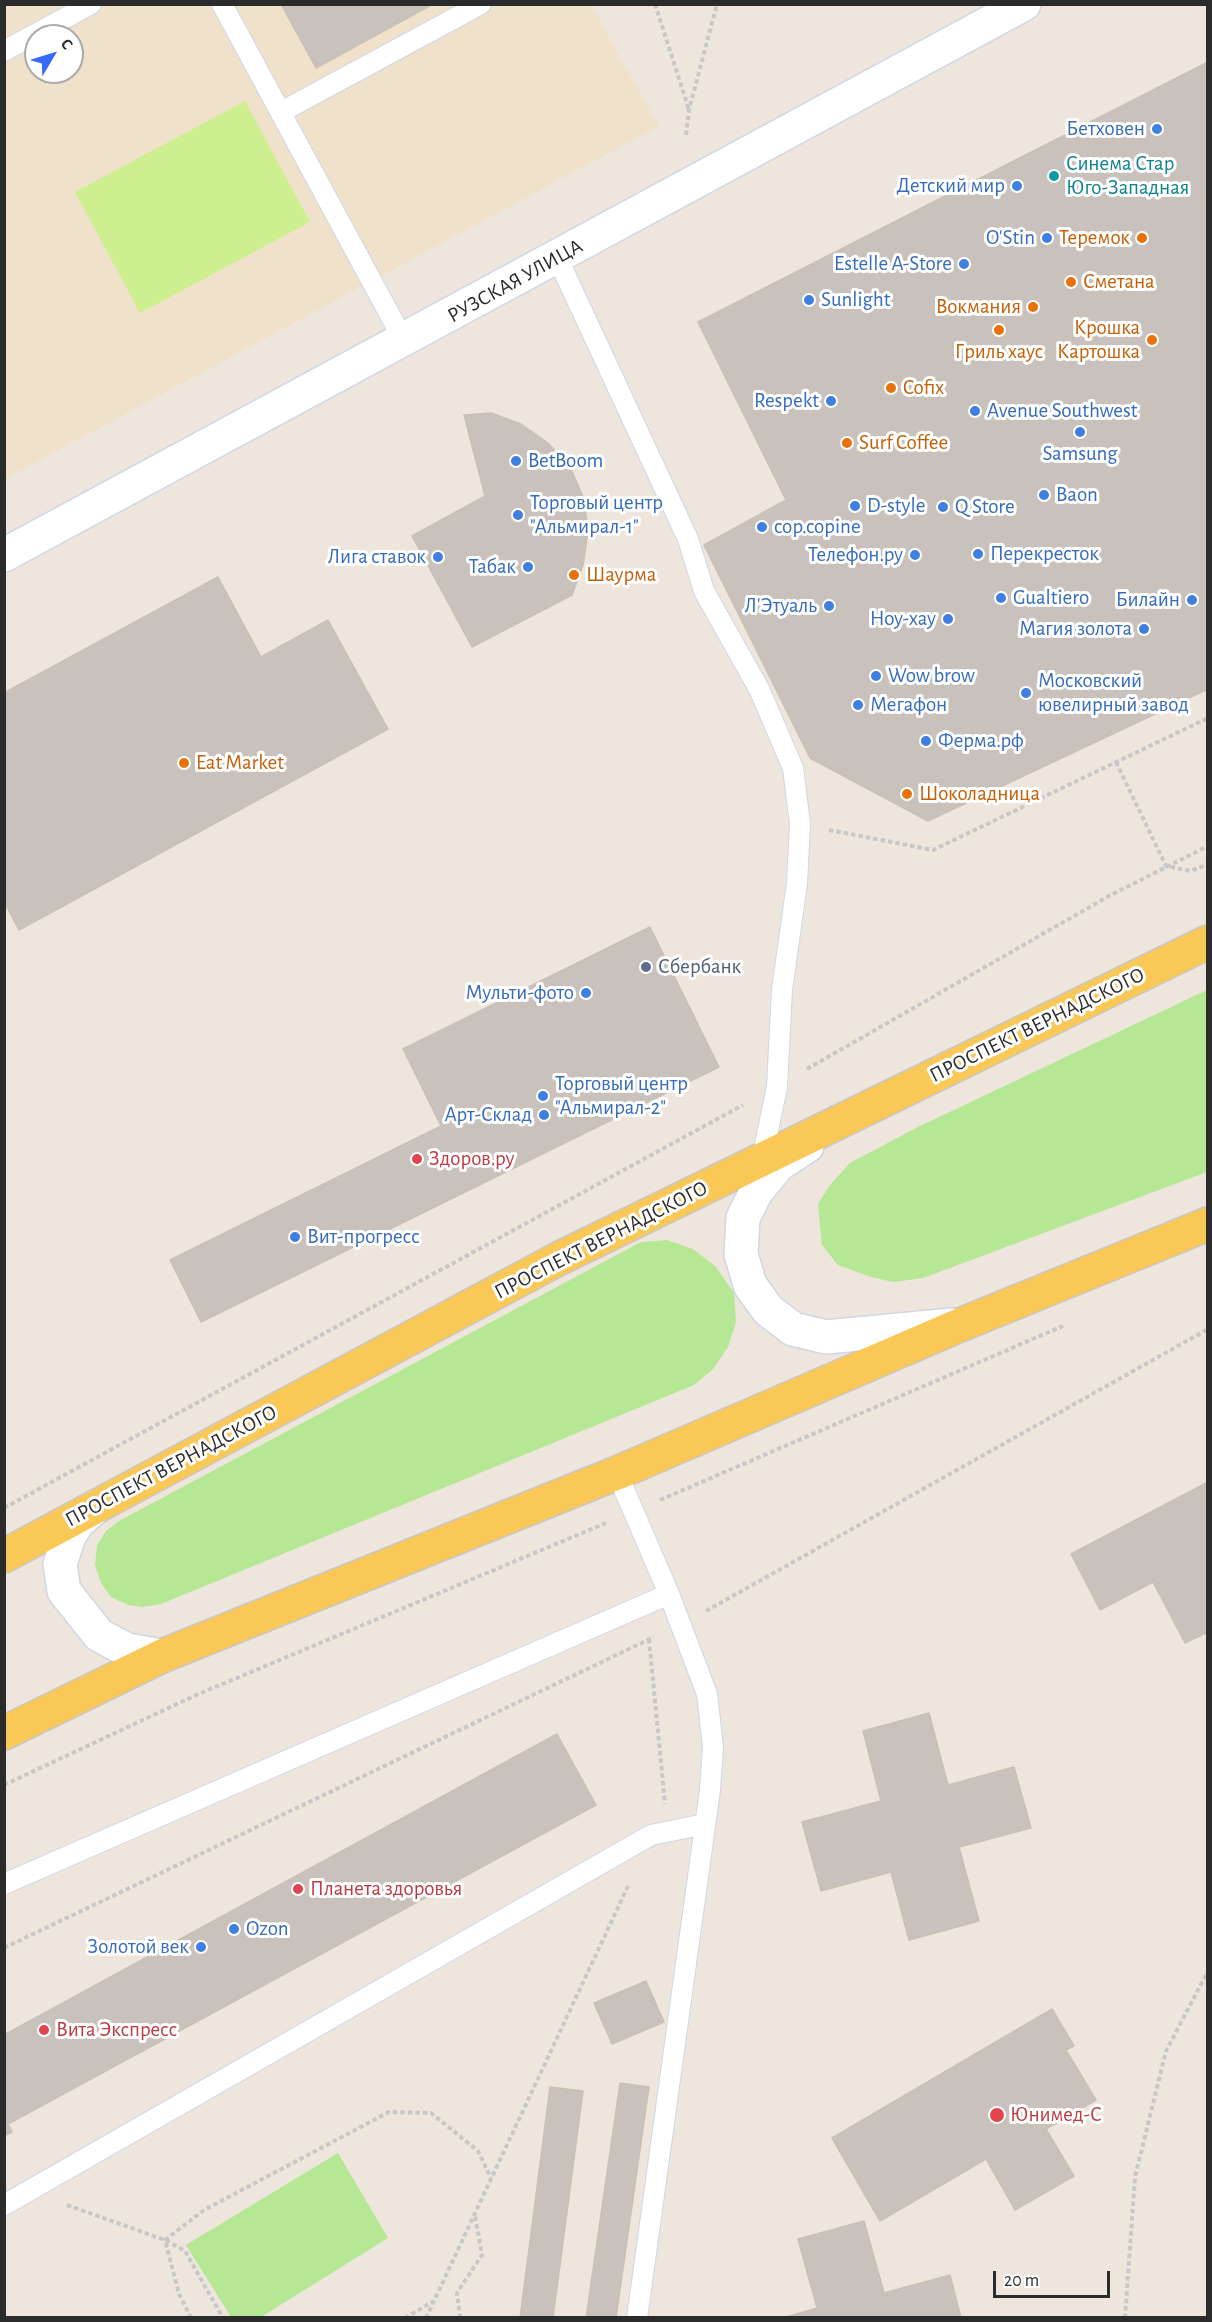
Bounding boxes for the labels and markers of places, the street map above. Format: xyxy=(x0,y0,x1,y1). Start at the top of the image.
place label: Бетховен xyxy=(1066,116,1145,142)
marker: Бетховен xyxy=(1150,122,1164,136)
place label: Синема Стар Юго-Западная xyxy=(1066,151,1189,201)
marker: Синема Стар Юго-Западная xyxy=(1047,169,1061,183)
place label: Детский мир xyxy=(896,173,1005,199)
marker: Детский мир xyxy=(1010,179,1024,193)
place label: O'Stin xyxy=(986,225,1035,251)
place label: Теремок xyxy=(1059,225,1130,251)
marker: O'Stin xyxy=(1040,231,1054,245)
marker: Теремок xyxy=(1135,231,1149,245)
place label: Estelle A-Store xyxy=(834,251,952,277)
marker: Estelle A-Store xyxy=(957,257,971,271)
place label: Сметана xyxy=(1083,269,1155,295)
marker: Сметана xyxy=(1064,275,1078,289)
place label: Sunlight xyxy=(821,287,890,313)
marker: Sunlight xyxy=(802,293,816,307)
place label: Вокмания xyxy=(936,294,1021,320)
marker: Вокмания xyxy=(1026,300,1040,314)
place label: Крошка Картошка xyxy=(1057,315,1140,365)
marker: Гриль хаус xyxy=(992,323,1006,337)
marker: Крошка Картошка xyxy=(1145,333,1159,347)
place label: Гриль хаус xyxy=(955,339,1043,365)
place label: Cofix xyxy=(903,375,944,401)
marker: Cofix xyxy=(884,381,898,395)
place label: Respekt xyxy=(754,388,819,414)
marker: Respekt xyxy=(824,394,838,408)
place label: Avenue Southwest xyxy=(987,398,1137,424)
marker: Avenue Southwest xyxy=(968,404,982,418)
marker: Samsung xyxy=(1073,425,1087,439)
place label: Surf Coffee xyxy=(859,430,948,456)
marker: Surf Coffee xyxy=(840,436,854,450)
place label: Samsung xyxy=(1042,441,1118,467)
place label: BetBoom xyxy=(528,448,603,474)
marker: BetBoom xyxy=(509,454,523,468)
place label: Baon xyxy=(1056,482,1098,508)
marker: Baon xyxy=(1037,488,1051,502)
place label: Торговый центр "Альмирал-1" xyxy=(530,490,663,540)
place label: D-style xyxy=(867,493,925,519)
place label: Q Store xyxy=(955,494,1015,520)
marker: D-style xyxy=(848,499,862,513)
marker: Q Store xyxy=(936,500,950,514)
marker: Торговый центр "Альмирал-1" xyxy=(511,508,525,522)
place label: cop.copine xyxy=(774,514,861,540)
marker: cop.copine xyxy=(755,520,769,534)
place label: Перекресток xyxy=(990,541,1099,567)
place label: Телефон.ру xyxy=(808,542,903,568)
place label: Лига ставок xyxy=(328,544,426,570)
marker: Перекресток xyxy=(971,547,985,561)
marker: Телефон.ру xyxy=(908,548,922,562)
marker: Лига ставок xyxy=(431,550,445,564)
place label: Табак xyxy=(469,554,516,580)
marker: Табак xyxy=(521,560,535,574)
place label: Шаурма xyxy=(586,562,656,588)
marker: Шаурма xyxy=(567,568,581,582)
place label: Gualtiero xyxy=(1013,585,1089,611)
place label: Билайн xyxy=(1116,587,1180,613)
marker: Gualtiero xyxy=(994,591,1008,605)
place label: Л'Этуаль xyxy=(744,593,817,619)
marker: Билайн xyxy=(1185,593,1199,607)
marker: Л'Этуаль xyxy=(822,599,836,613)
place label: Ноу-хау xyxy=(870,606,936,632)
marker: Ноу-хау xyxy=(941,612,955,626)
place label: Магия золота xyxy=(1019,616,1132,642)
marker: Магия золота xyxy=(1137,622,1151,636)
place label: Wow brow xyxy=(888,663,975,689)
place label: Московский ювелирный завод xyxy=(1038,668,1189,718)
marker: Wow brow xyxy=(869,669,883,683)
marker: Московский ювелирный завод xyxy=(1019,686,1033,700)
place label: Мегафон xyxy=(870,692,947,718)
marker: Мегафон xyxy=(851,698,865,712)
place label: Ферма.рф xyxy=(938,728,1024,754)
marker: Ферма.рф xyxy=(919,734,933,748)
place label: Eat Market xyxy=(196,750,284,776)
marker: Eat Market xyxy=(177,756,191,770)
place label: Шоколадница xyxy=(919,781,1040,807)
marker: Шоколадница xyxy=(900,787,914,801)
place label: Сбербанк xyxy=(658,954,741,980)
marker: Сбербанк xyxy=(639,960,653,974)
place label: Мульти-фото xyxy=(466,980,574,1006)
marker: Мульти-фото xyxy=(579,986,593,1000)
place label: Торговый центр "Альмирал-2" xyxy=(555,1071,688,1121)
marker: Торговый центр "Альмирал-2" xyxy=(536,1089,550,1103)
place label: Арт-Склад xyxy=(445,1102,532,1128)
marker: Арт-Склад xyxy=(537,1108,551,1122)
place label: Здоров.ру xyxy=(429,1146,514,1172)
marker: Здоров.ру xyxy=(410,1152,424,1166)
place label: Вит-прогресс xyxy=(307,1224,420,1250)
marker: Вит-прогресс xyxy=(288,1230,302,1244)
place label: Планета здоровья xyxy=(310,1876,462,1902)
marker: Планета здоровья xyxy=(291,1882,305,1896)
place label: Ozon xyxy=(246,1916,289,1942)
marker: Ozon xyxy=(227,1922,241,1936)
place label: Золотой век xyxy=(88,1934,189,1960)
marker: Золотой век xyxy=(194,1940,208,1954)
place label: Вита Экспресс xyxy=(56,2017,177,2043)
marker: Вита Экспресс xyxy=(37,2023,51,2037)
place label: Юнимед-С xyxy=(1010,2102,1102,2128)
marker: Юнимед-С xyxy=(988,2106,1006,2124)

